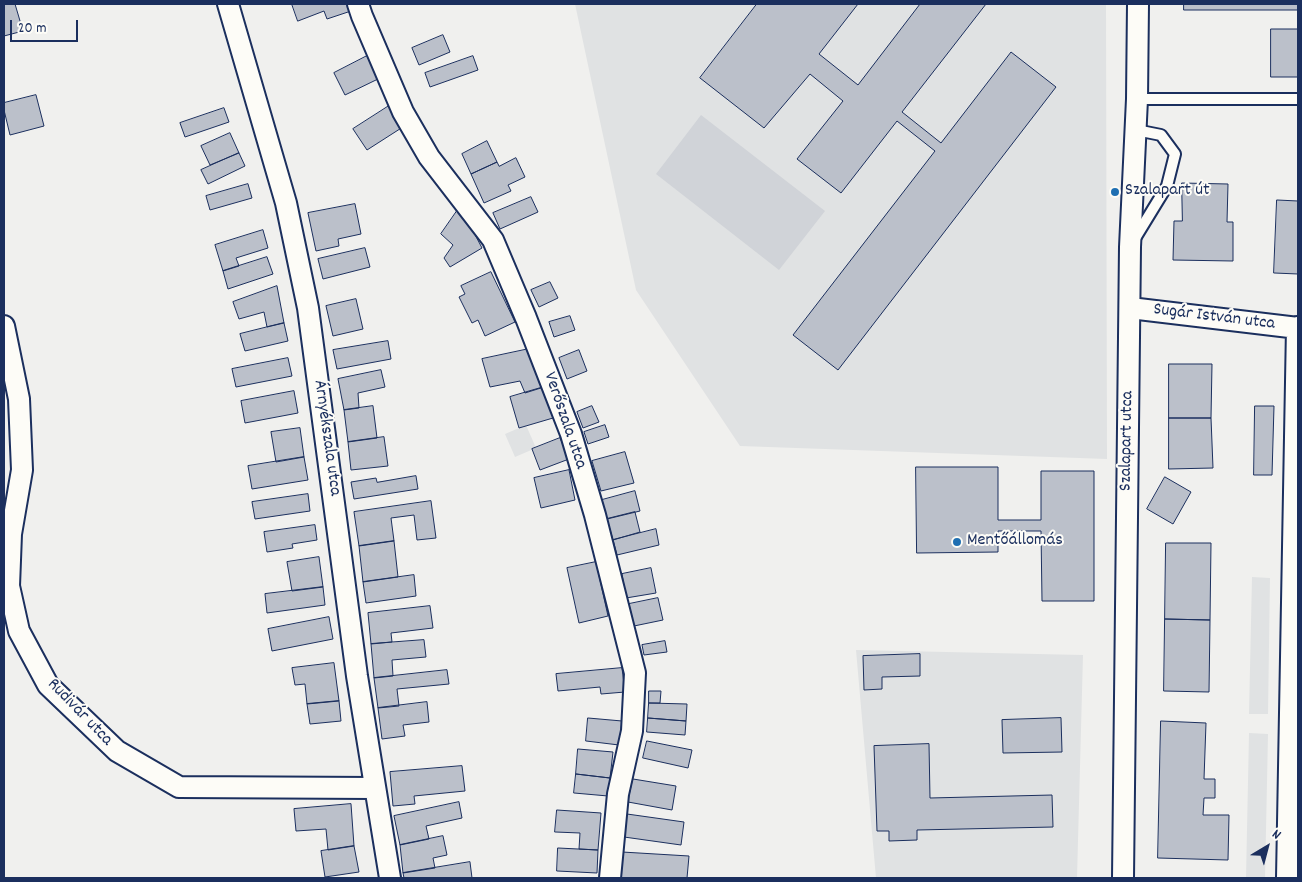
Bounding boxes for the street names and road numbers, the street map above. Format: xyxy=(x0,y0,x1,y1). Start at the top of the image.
street label: Sugár István utca xyxy=(1152,300,1276,336)
street label: Verőszala utca xyxy=(537,370,591,472)
street label: Árnyékszala utca xyxy=(307,379,345,497)
street label: Szalapart utca xyxy=(1116,391,1140,491)
street label: Rudivár utca xyxy=(41,675,117,751)

